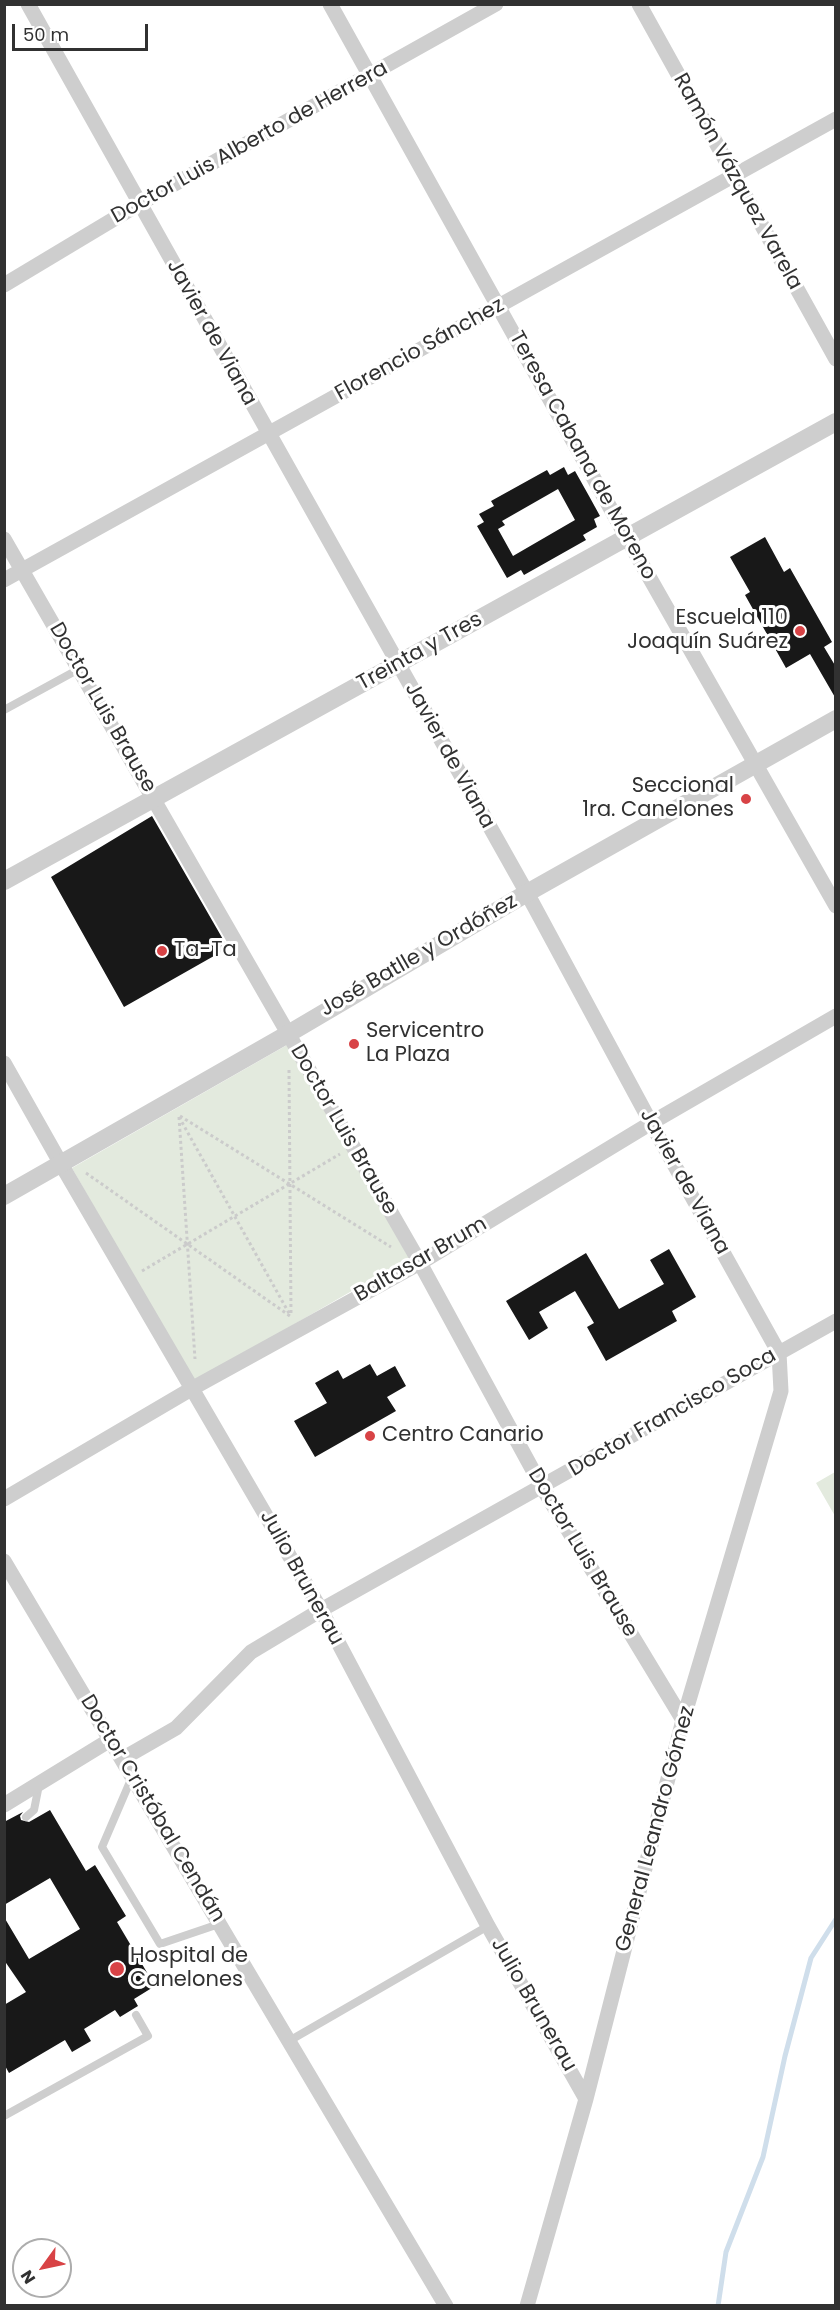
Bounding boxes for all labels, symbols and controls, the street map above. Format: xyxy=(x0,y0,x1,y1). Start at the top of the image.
scale bar xyxy=(15,12,152,50)
text: 50 m xyxy=(23,22,69,47)
street label: Doctor Luis Alberto de Herrera xyxy=(107,56,393,230)
street label: Ramón Vázquez Varela xyxy=(667,69,807,295)
street label: Javier de Viana xyxy=(161,256,261,410)
street label: Florencio Sánchez xyxy=(331,293,509,407)
street label: Teresa Cabana de Moreno xyxy=(503,327,661,585)
place label: Escuela 110 Joaquín Suárez xyxy=(627,606,788,656)
street label: Treinta y Tres xyxy=(353,607,487,697)
street label: Doctor Luis Brause xyxy=(43,619,161,797)
marker: Escuela 110 Joaquín Suárez xyxy=(793,624,807,638)
street label: Javier de Viana xyxy=(399,679,499,833)
place label: Seccional 1ra. Canelones xyxy=(582,774,734,824)
marker: Seccional 1ra. Canelones xyxy=(739,792,753,806)
street label: José Batlle y Ordóñez xyxy=(316,889,522,1023)
place label: Ta-Ta xyxy=(174,938,237,964)
marker: Ta-Ta xyxy=(155,944,169,958)
place label: Servicentro La Plaza xyxy=(366,1019,484,1069)
marker: Servicentro La Plaza xyxy=(347,1037,361,1051)
street label: Doctor Luis Brause xyxy=(284,1041,402,1219)
street label: Javier de Viana xyxy=(634,1105,734,1259)
street label: Baltasar Brum xyxy=(350,1212,492,1308)
street label: Doctor Francisco Soca xyxy=(565,1343,781,1483)
place label: Centro Canario xyxy=(382,1423,544,1449)
marker: Centro Canario xyxy=(363,1429,377,1443)
street label: Doctor Luis Brause xyxy=(522,1464,642,1642)
street label: Julio Brunerau xyxy=(254,1506,348,1650)
street label: Doctor Cristóbal Cendán xyxy=(74,1691,230,1927)
street label: General Leandro Gómez xyxy=(611,1703,701,1955)
street label: Julio Brunerau xyxy=(485,1934,581,2076)
place label: Hospital de Canelones xyxy=(130,1944,248,1994)
marker: Hospital de Canelones xyxy=(108,1960,126,1978)
north arrow xyxy=(12,2238,72,2298)
text: N xyxy=(15,2266,41,2288)

